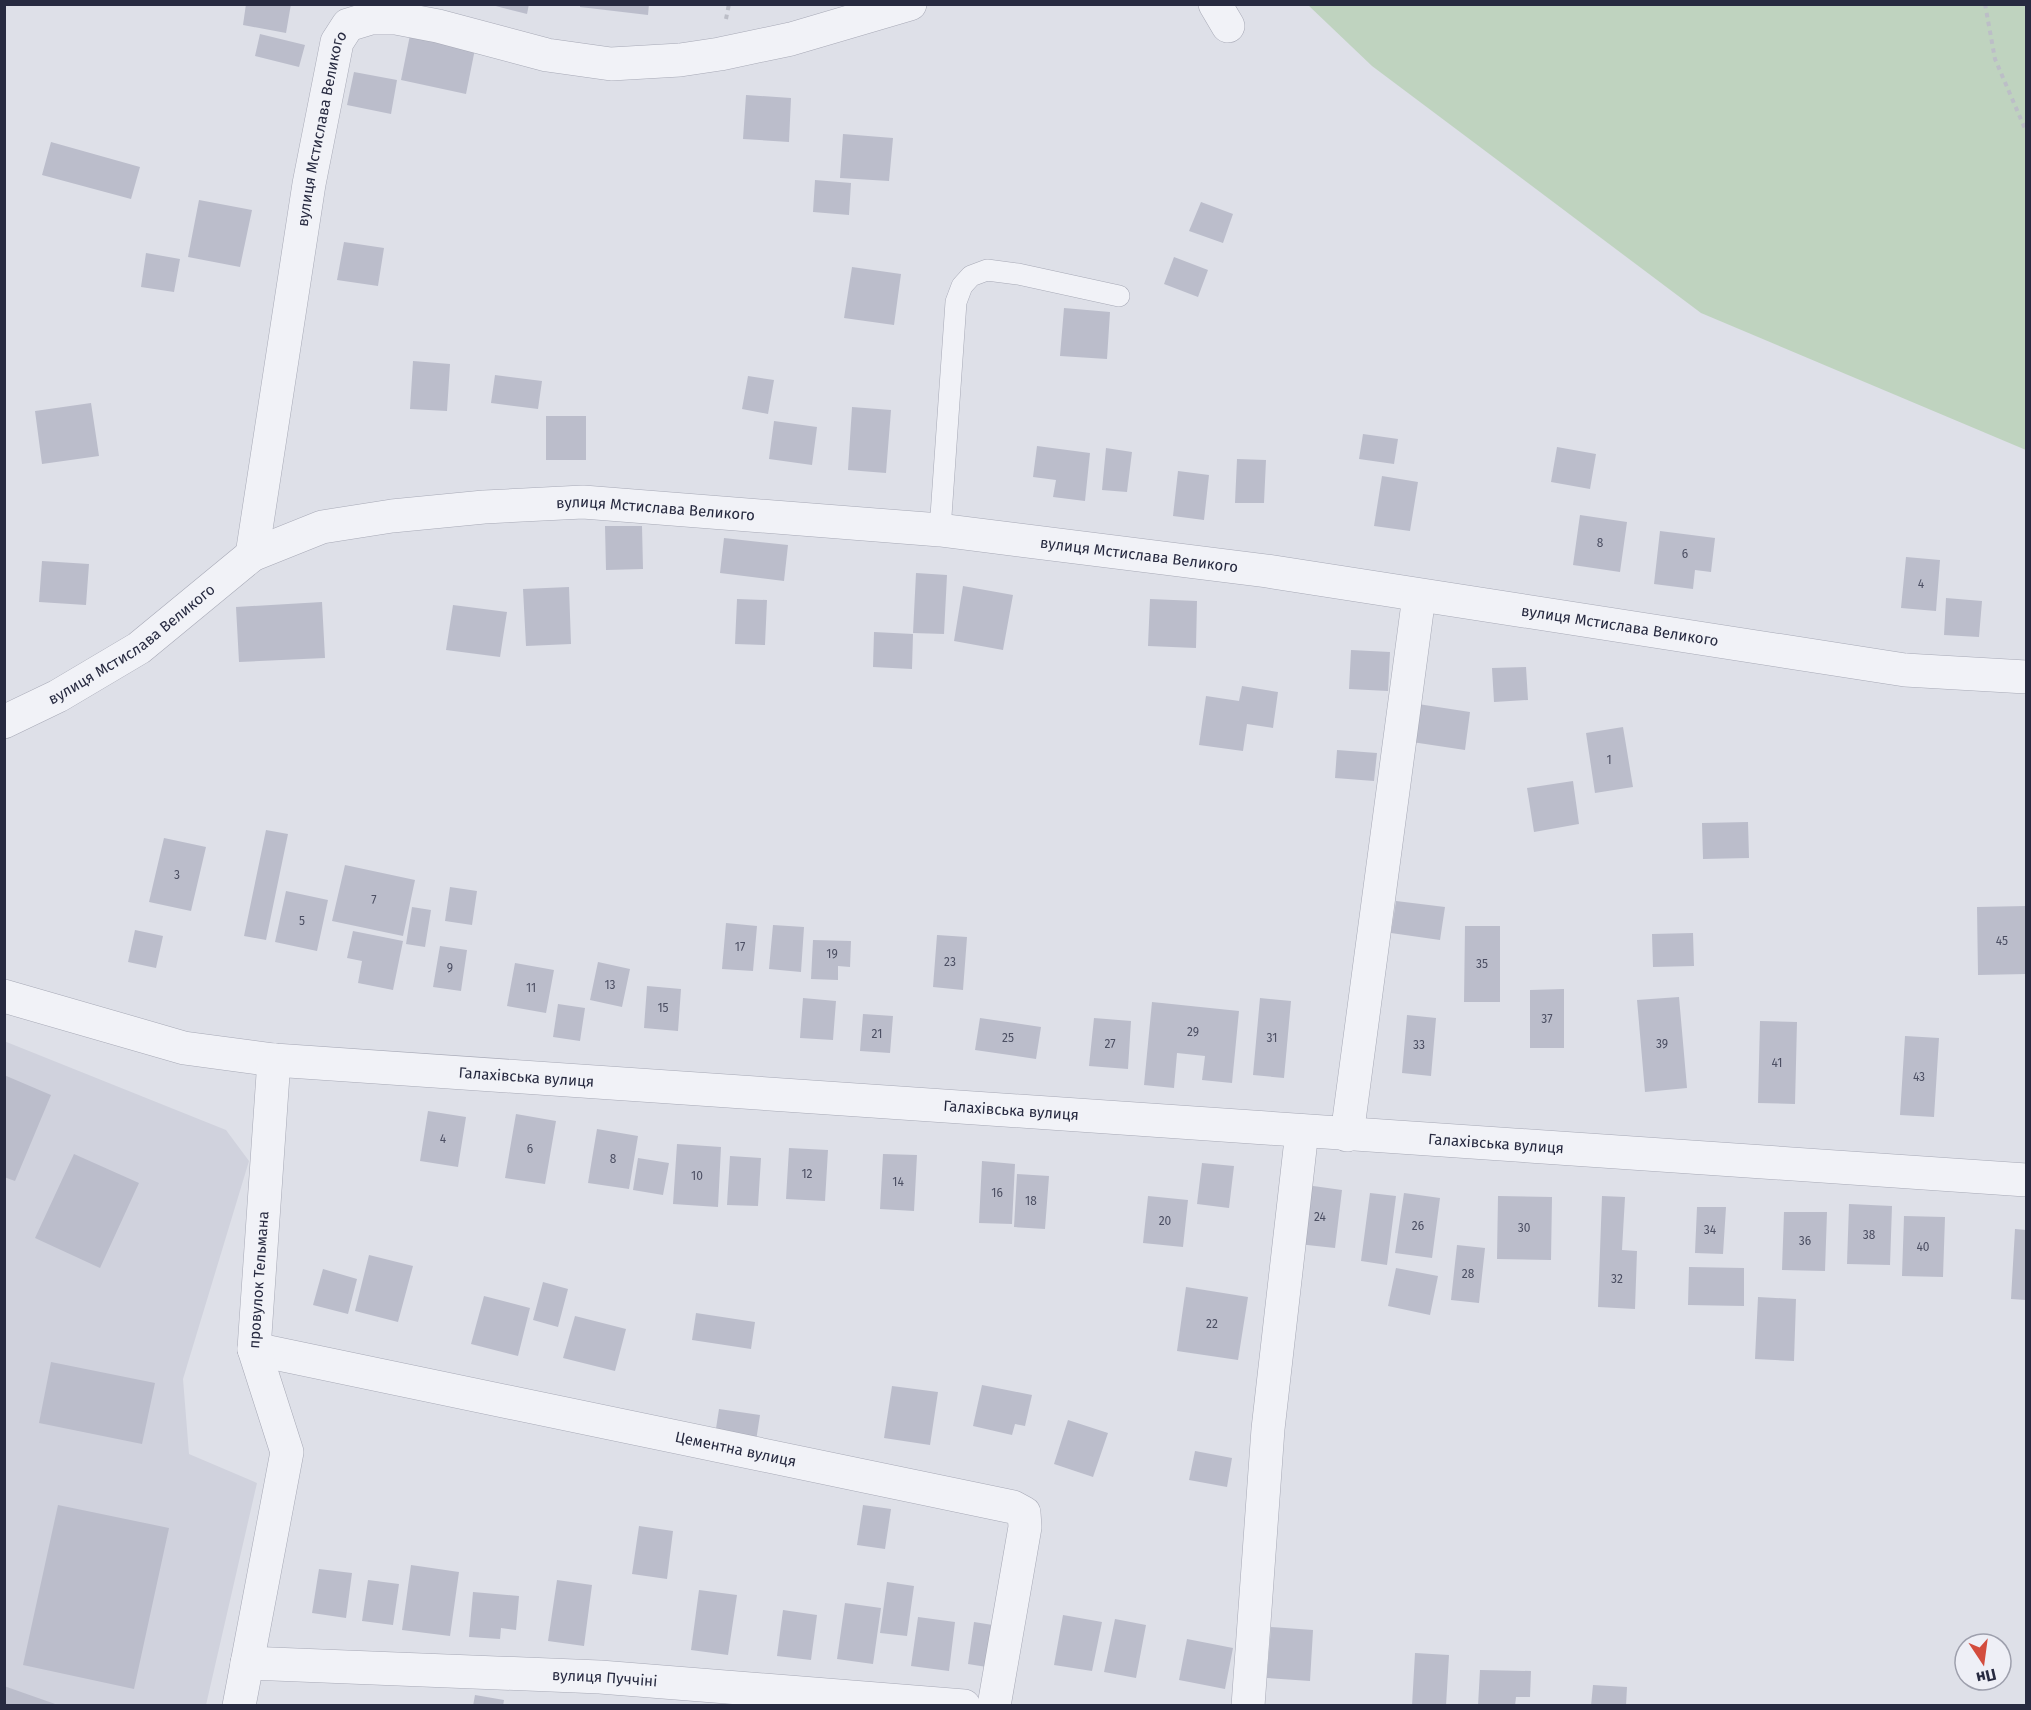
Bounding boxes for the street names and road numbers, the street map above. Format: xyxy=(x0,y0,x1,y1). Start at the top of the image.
street label: вулиця Мстислава Великого xyxy=(294,27,351,228)
street label: вулиця Мстислава Великого xyxy=(556,493,756,524)
street label: вулиця Мстислава Великого xyxy=(1039,534,1239,576)
street label: вулиця Мстислава Великого xyxy=(45,580,219,708)
street label: вулиця Мстислава Великого xyxy=(1520,602,1720,650)
street label: Галахівська вулиця xyxy=(458,1064,595,1091)
street label: Галахівська вулиця xyxy=(943,1097,1080,1124)
street label: Галахівська вулиця xyxy=(1428,1130,1564,1157)
street label: провулок Тельмана xyxy=(245,1210,273,1349)
street label: Цементна вулиця xyxy=(673,1428,798,1471)
street label: вулиця Пуччіні xyxy=(552,1666,658,1691)

